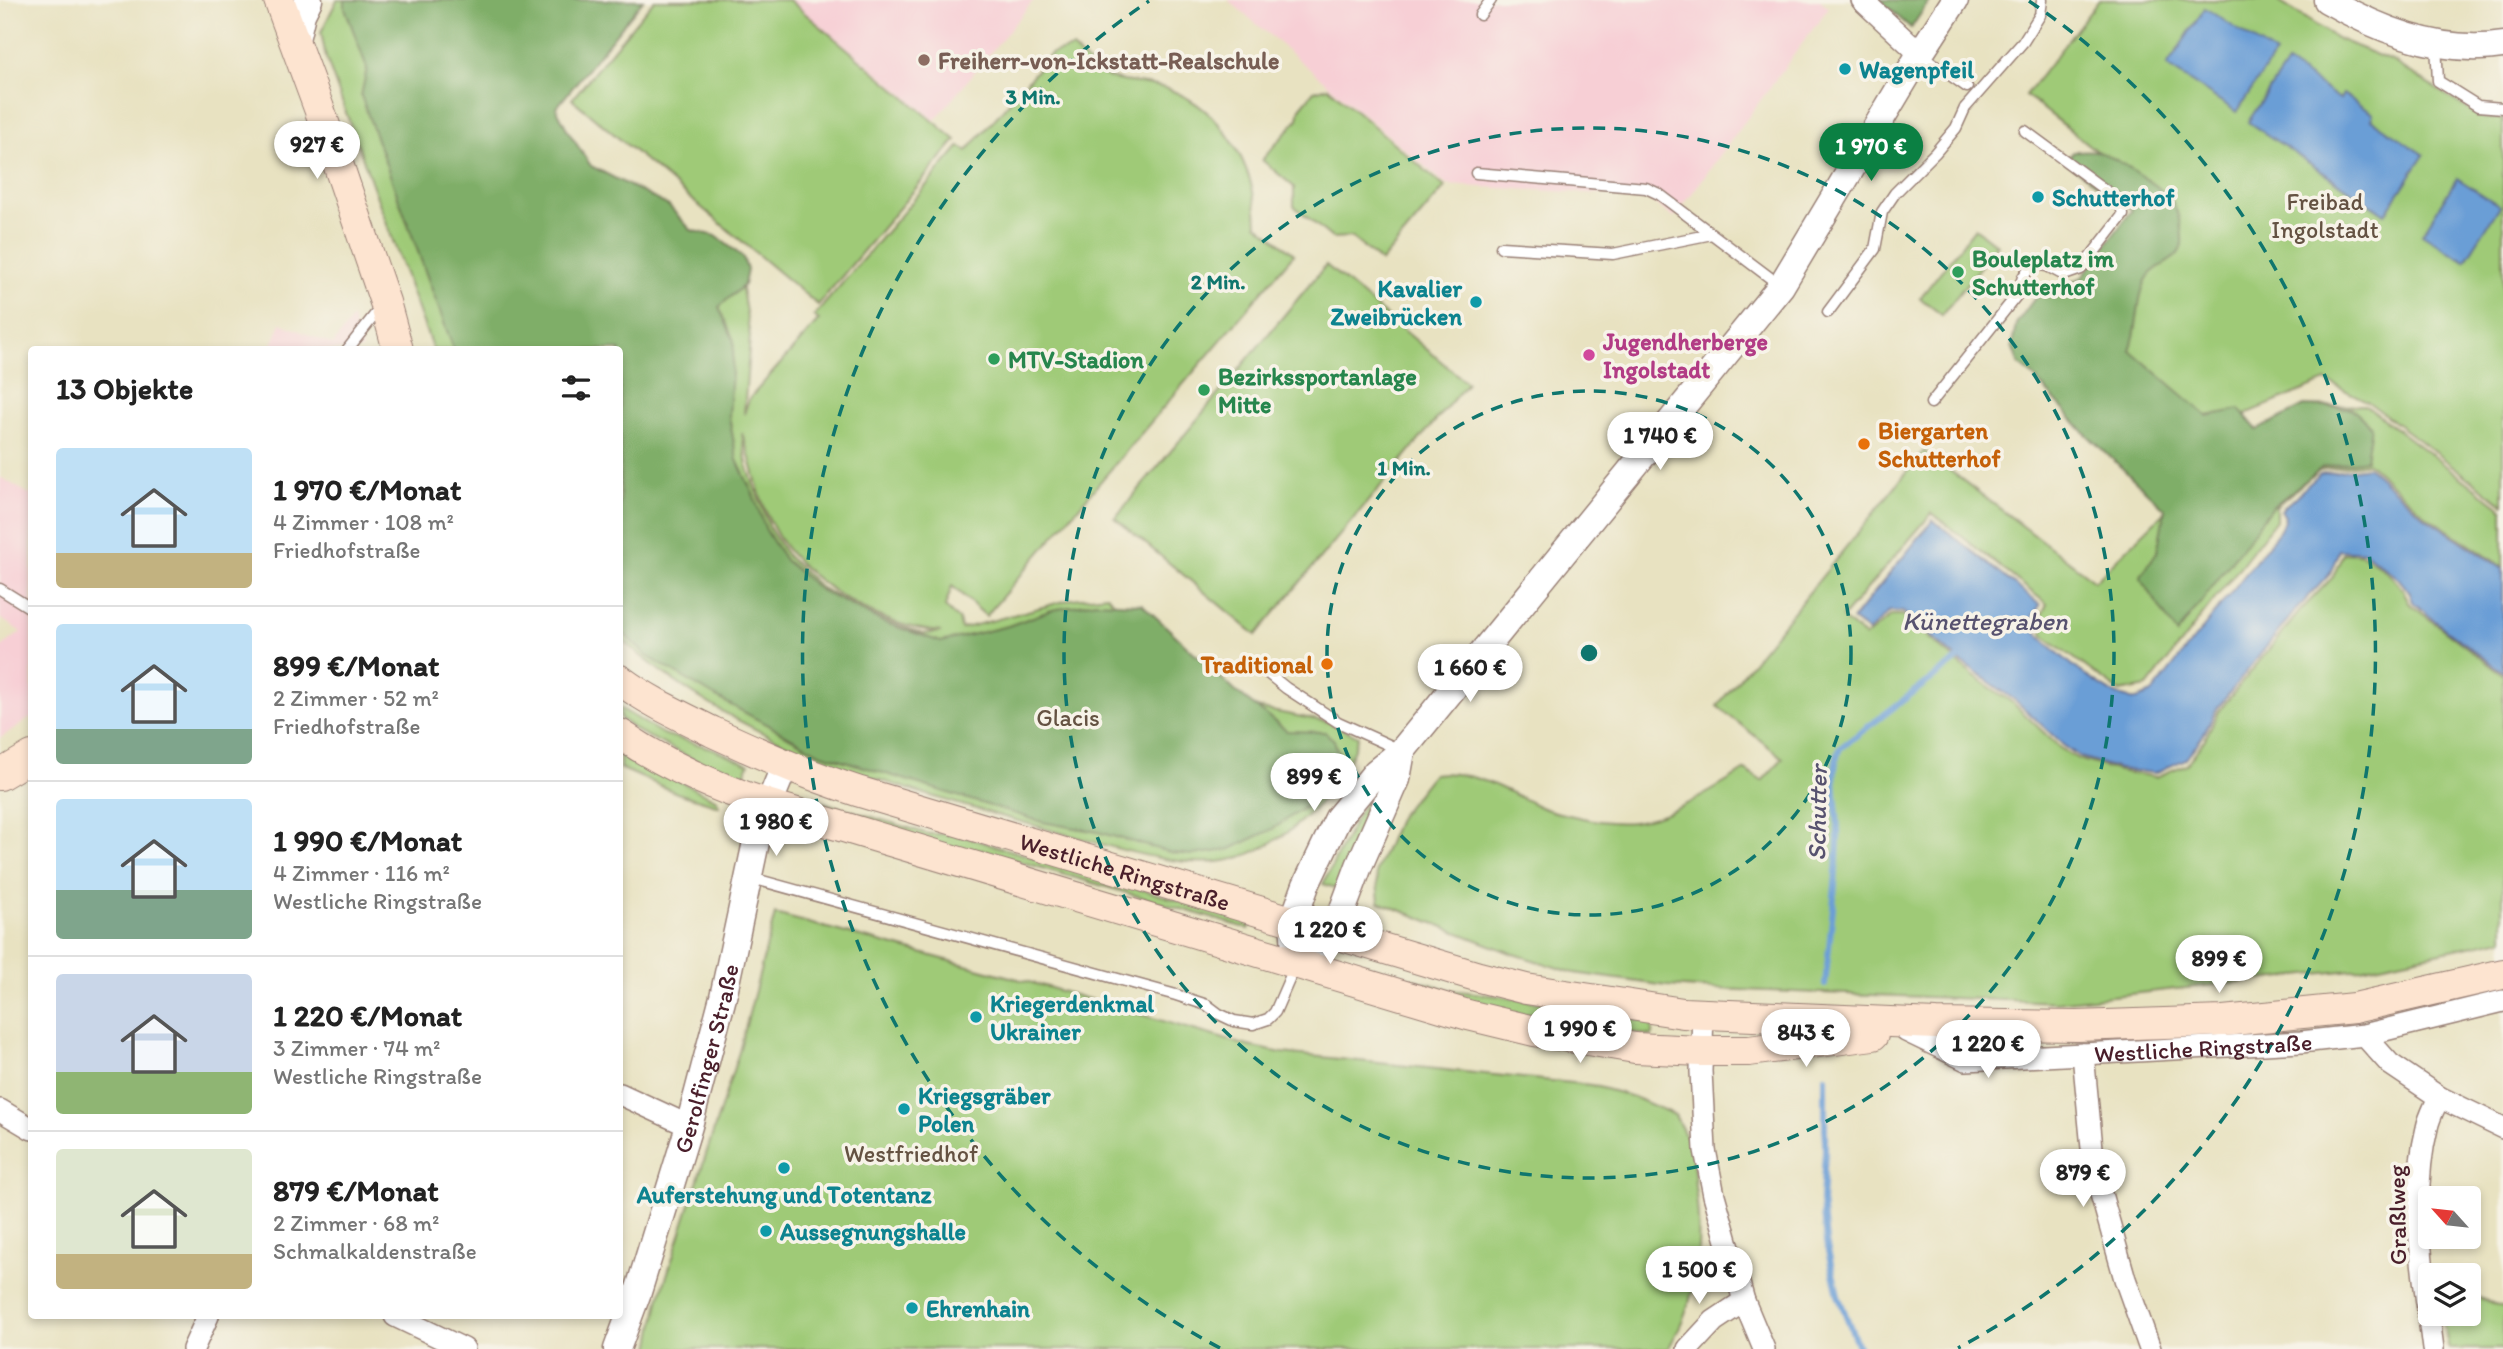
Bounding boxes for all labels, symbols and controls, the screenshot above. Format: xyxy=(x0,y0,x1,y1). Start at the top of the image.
place label: Freiherr-von-Ickstatt-Realschule xyxy=(938,46,1279,75)
marker: Freiherr-von-Ickstatt-Realschule xyxy=(916,52,932,68)
place label: Wagenpfeil xyxy=(1859,55,1974,85)
marker: Wagenpfeil xyxy=(1837,61,1853,77)
text: 3 Min. xyxy=(1005,84,1061,109)
pin: 927 € xyxy=(268,122,366,181)
pin: 1 970 € xyxy=(1806,124,1936,183)
text: 927 € xyxy=(290,130,344,158)
text: 1 970 € xyxy=(1835,132,1907,160)
place label: Schutterhof xyxy=(2052,183,2175,212)
park label: Freibad Ingolstadt xyxy=(2271,187,2379,244)
marker: Schutterhof xyxy=(2030,189,2046,205)
place label: Bouleplatz im Schutterhof xyxy=(1972,244,2115,301)
marker: Bouleplatz im Schutterhof xyxy=(1950,264,1966,280)
text: 2 Min. xyxy=(1191,269,1245,294)
place label: Kavalier Zweibrücken xyxy=(1331,274,1462,331)
marker: Kavalier Zweibrücken xyxy=(1468,294,1484,310)
place label: Jugendherberge Ingolstadt xyxy=(1602,327,1768,385)
place label: MTV-Stadion xyxy=(1008,345,1144,374)
marker: Jugendherberge Ingolstadt xyxy=(1581,347,1597,363)
marker: MTV-Stadion xyxy=(986,351,1002,367)
place label: Bezirkssportanlage Mitte xyxy=(1218,362,1417,419)
icon: filters xyxy=(557,369,595,407)
text: 13 Objekte xyxy=(56,370,193,407)
marker: Bezirkssportanlage Mitte xyxy=(1196,382,1212,398)
pin: 1 740 € xyxy=(1595,412,1725,472)
place label: Biergarten Schutterhof xyxy=(1878,416,2001,473)
text: 1 740 € xyxy=(1623,421,1697,449)
marker: Biergarten Schutterhof xyxy=(1856,436,1872,452)
text: 1 Min. xyxy=(1377,455,1431,480)
text: 1 970 €/Monat xyxy=(273,471,461,508)
icon: home xyxy=(112,476,196,560)
text: 4 Zimmer · 108 m² xyxy=(273,508,454,536)
text: Friedhofstraße xyxy=(273,536,421,564)
water label: Künettegraben xyxy=(1902,605,2068,637)
centre of rings xyxy=(1577,641,1601,665)
pin: 1 660 € xyxy=(1405,644,1535,704)
text: 899 €/Monat xyxy=(273,647,439,684)
place label: Traditional xyxy=(1200,650,1313,679)
icon: home xyxy=(112,652,196,736)
text: 1 660 € xyxy=(1434,653,1506,681)
marker: Traditional xyxy=(1319,656,1335,672)
text: 2 Zimmer · 52 m² xyxy=(273,684,439,712)
park label: Glacis xyxy=(1036,703,1100,732)
text: Friedhofstraße xyxy=(273,712,421,740)
pin: 899 € xyxy=(1265,754,1363,813)
text: 899 € xyxy=(1287,762,1341,790)
water label: Schutter xyxy=(1800,762,1834,861)
pin: 1 980 € xyxy=(711,798,841,858)
text: 1 980 € xyxy=(740,807,812,835)
text: 1 990 €/Monat xyxy=(273,822,462,859)
street label: Westliche Ringstraße xyxy=(1016,826,1234,916)
icon: home xyxy=(112,827,196,911)
text: 4 Zimmer · 116 m² xyxy=(273,859,450,887)
text: Westliche Ringstraße xyxy=(273,887,482,915)
pin: 1 220 € xyxy=(1265,906,1395,966)
text: 1 220 € xyxy=(1294,915,1366,943)
pin: 899 € xyxy=(2170,936,2268,995)
text: 899 € xyxy=(2192,944,2246,972)
street label: Gerolfinger Straße xyxy=(667,961,744,1157)
place label: Kriegerdenkmal Ukrainer xyxy=(990,989,1154,1046)
text: 1 220 €/Monat xyxy=(273,997,462,1034)
icon: home xyxy=(112,1002,196,1086)
pin: 1 990 € xyxy=(1515,1006,1645,1065)
marker: Kriegerdenkmal Ukrainer xyxy=(968,1009,984,1025)
pin: 843 € xyxy=(1757,1010,1855,1069)
text: 1 990 € xyxy=(1544,1014,1616,1042)
text: 843 € xyxy=(1777,1018,1835,1046)
pin: 1 220 € xyxy=(1923,1020,2053,1080)
street label: Westliche Ringstraße xyxy=(2093,1026,2314,1068)
text: 1 220 € xyxy=(1952,1029,2024,1057)
text: 3 Zimmer · 74 m² xyxy=(273,1034,440,1062)
text: Westliche Ringstraße xyxy=(273,1062,482,1090)
place label: Kriegsgräber Polen xyxy=(918,1081,1051,1138)
marker: Kriegsgräber Polen xyxy=(896,1101,912,1117)
park label: Westfriedhof xyxy=(844,1139,979,1168)
pin: 879 € xyxy=(2034,1150,2132,1209)
text: 879 € xyxy=(2056,1158,2110,1186)
marker: Auferstehung und Totentanz xyxy=(776,1160,792,1176)
street label: Graßlweg xyxy=(2382,1164,2412,1265)
text: 879 €/Monat xyxy=(273,1172,438,1209)
icon: home xyxy=(112,1177,196,1261)
place label: Auferstehung und Totentanz xyxy=(636,1180,932,1210)
north arrow xyxy=(2418,1186,2482,1250)
map controls xyxy=(2418,1186,2481,1326)
text: 2 Zimmer · 68 m² xyxy=(273,1209,440,1237)
place label: Aussegnungshalle xyxy=(779,1217,966,1247)
marker: Aussegnungshalle xyxy=(758,1223,774,1239)
text: Schmalkaldenstraße xyxy=(273,1237,477,1265)
pin: 1 500 € xyxy=(1634,1246,1764,1306)
text: 1 500 € xyxy=(1662,1255,1736,1283)
button: layers xyxy=(2418,1263,2481,1326)
place label: Ehrenhain xyxy=(926,1294,1030,1323)
marker: Ehrenhain xyxy=(904,1300,920,1316)

